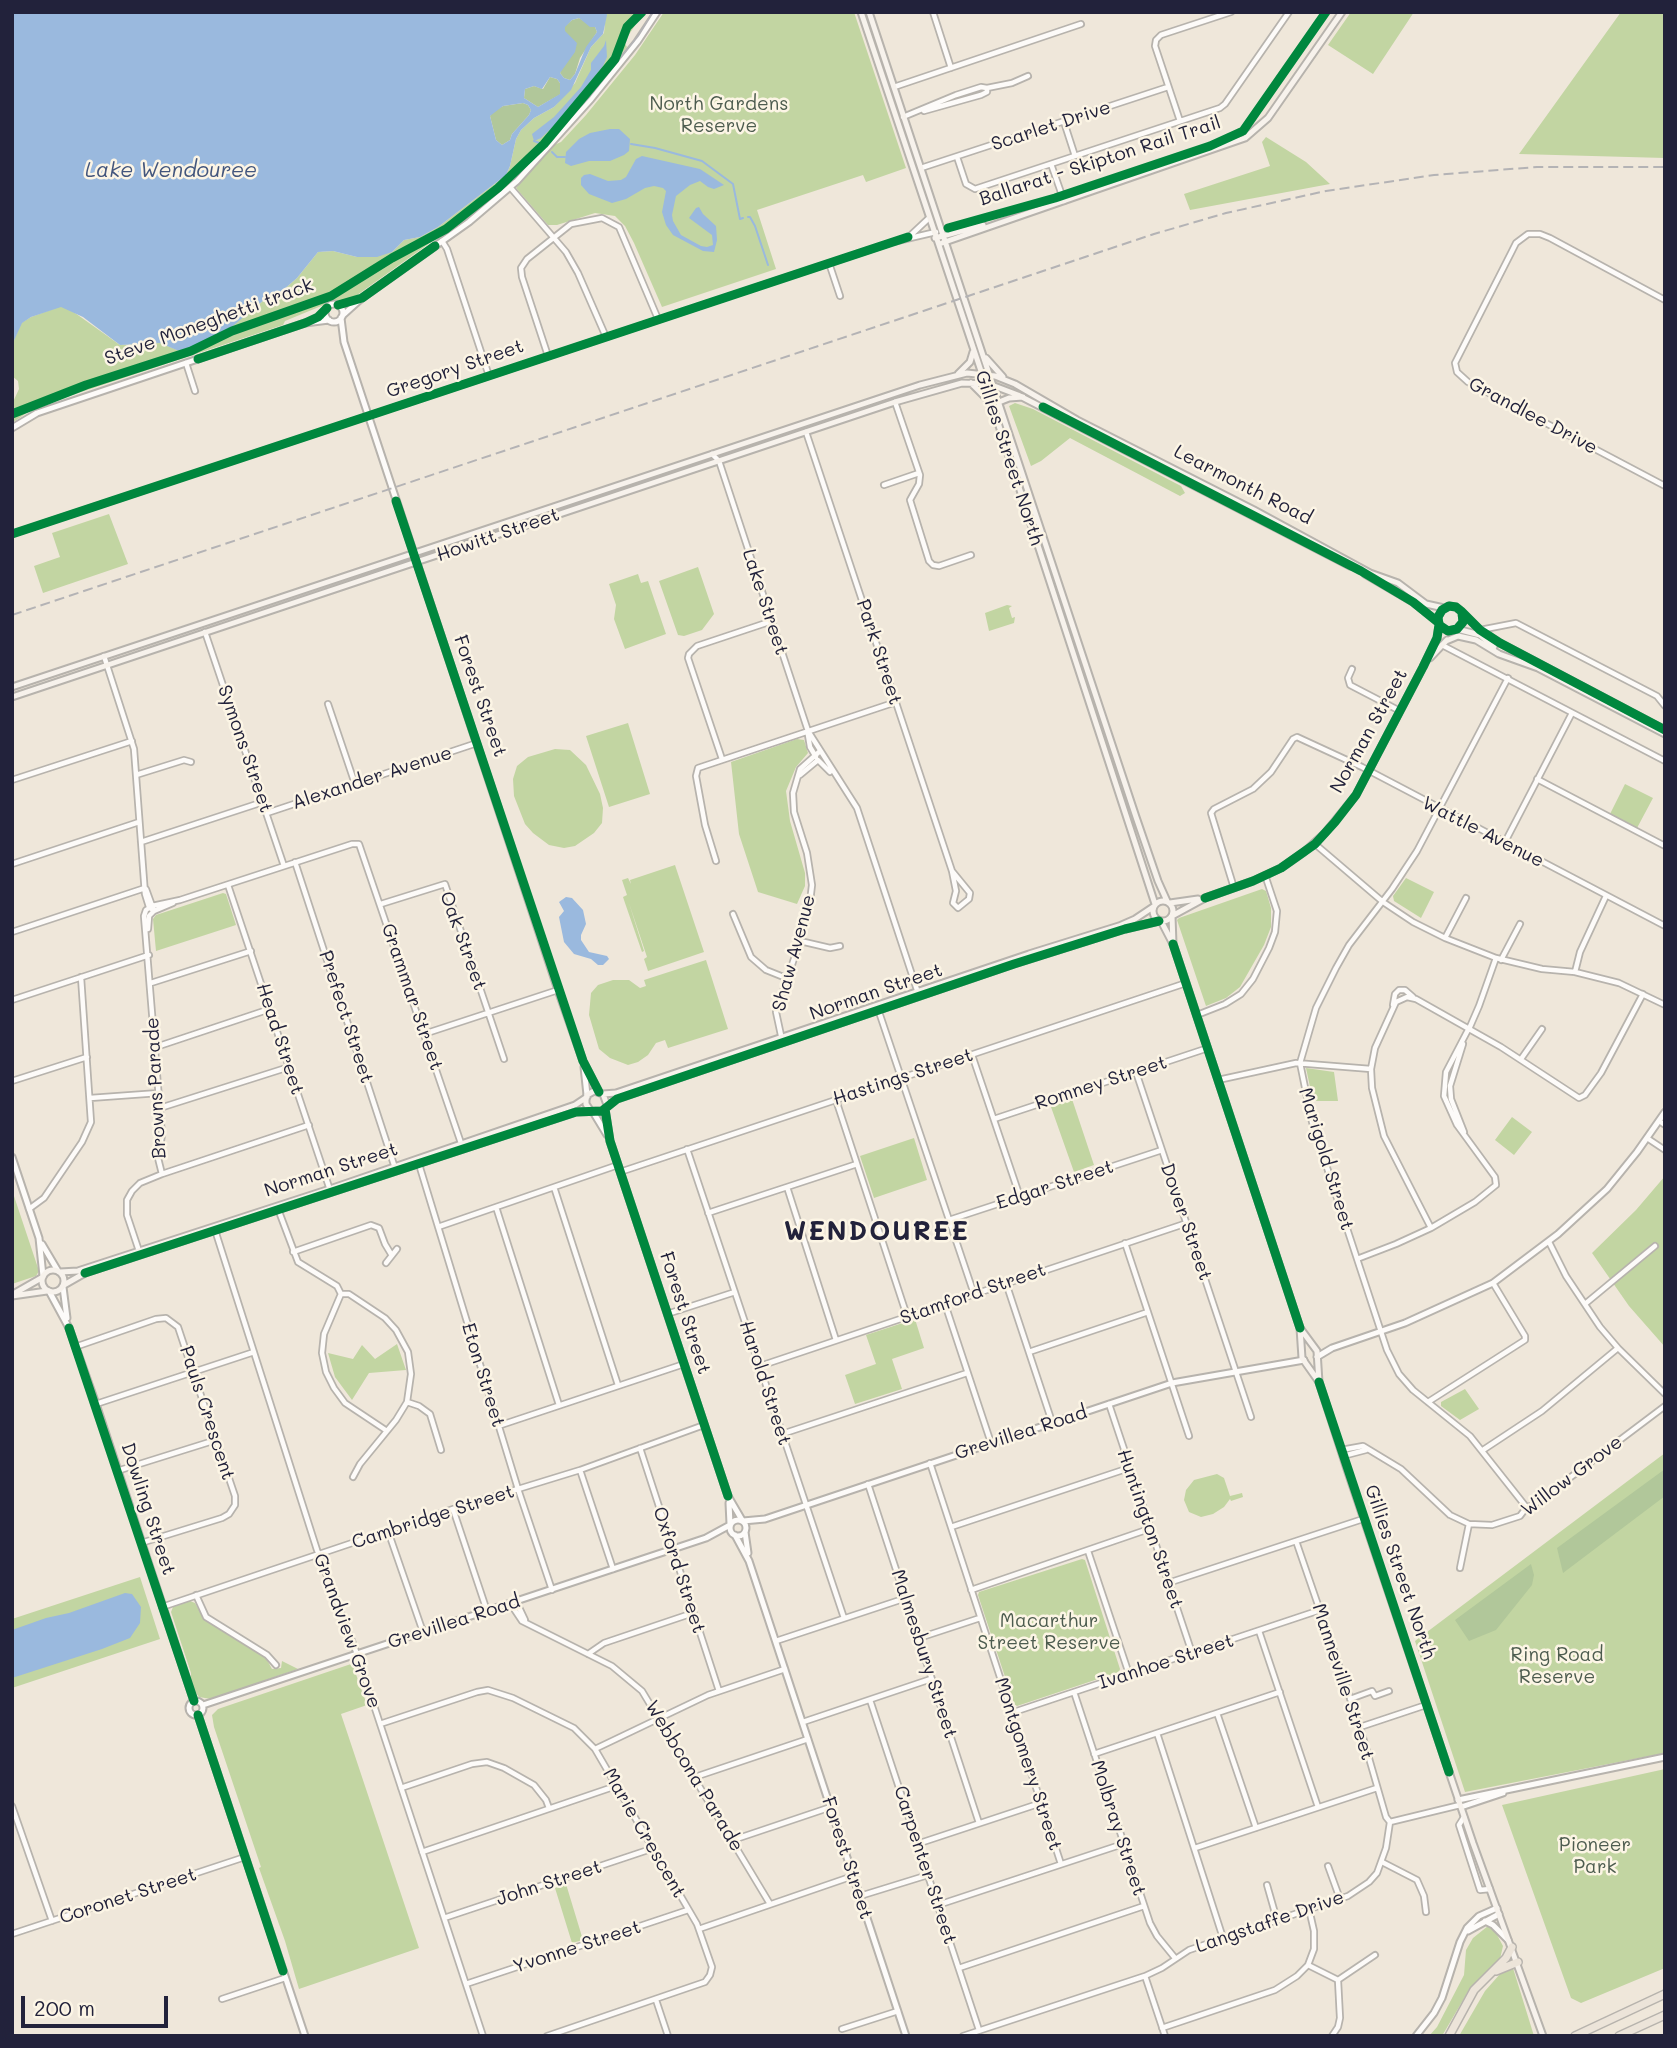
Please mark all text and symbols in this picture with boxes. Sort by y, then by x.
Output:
park label: North Gardens Reserve [649,93,789,137]
street label: Scarlet Drive [988,96,1114,156]
street label: Ballarat - Skipton Rail Trail [976,111,1224,211]
water label: Lake Wendouree [85,158,257,184]
street label: Steve Moneghetti track [101,274,317,370]
street label: Gregory Street [383,335,527,403]
street label: Gillies Street North [970,368,1048,548]
street label: Grandlee Drive [1465,372,1601,460]
street label: Learmonth Road [1170,440,1316,530]
street label: Howitt Street [433,503,563,567]
street label: Lake Street [737,546,793,658]
street label: Park Street [851,596,907,708]
street label: Forest Street [448,632,512,760]
street label: Norman Street [1325,665,1413,797]
street label: Symons Street [213,682,277,816]
street label: Alexander Avenue [289,741,455,815]
street label: Wattle Avenue [1418,792,1548,872]
street label: Oak Street [435,888,491,994]
street label: Shaw Avenue [767,892,821,1014]
street label: Grammar Street [376,921,448,1073]
street label: Prefect Street [314,948,378,1086]
street label: Norman Street [807,959,945,1025]
street label: Head Street [251,980,309,1098]
street label: Browns Parade [141,1017,171,1159]
street label: Hastings Street [830,1044,976,1110]
street label: Romney Street [1032,1051,1170,1115]
street label: Marigold Street [1293,1085,1359,1233]
street label: Norman Street [261,1138,401,1202]
street label: Edgar Street [994,1155,1116,1215]
street label: Dover Street [1155,1161,1217,1283]
district label: WENDOUREE [785,1216,969,1248]
street label: Forest Street [654,1249,716,1377]
street label: Stamford Street [897,1258,1049,1330]
street label: Harold Street [734,1318,796,1448]
street label: Eton Street [456,1320,510,1430]
street label: Pauls Crescent [175,1343,239,1483]
street label: Grevillea Road [952,1401,1090,1465]
street label: Willow Grove [1517,1431,1627,1521]
street label: Dowling Street [116,1440,180,1578]
street label: Huntington Street [1112,1446,1188,1612]
street label: Cambridge Street [349,1480,517,1554]
street label: Gillies Street North [1359,1482,1441,1662]
street label: Oxford Street [648,1504,710,1636]
street label: Grandview Grove [308,1550,386,1712]
street label: Malmesbury Street [886,1567,962,1741]
street label: Grevillea Road [385,1590,523,1654]
street label: Manneville Street [1307,1601,1379,1763]
park label: Macarthur Street Reserve [978,1610,1120,1654]
street label: Ivanhoe Street [1095,1629,1237,1695]
park label: Ring Road Reserve [1511,1644,1603,1688]
street label: Montgomery Street [989,1675,1067,1853]
street label: Webbcona Parade [640,1696,748,1856]
street label: Molbray Street [1085,1757,1151,1899]
street label: Marie Crescent [598,1764,690,1902]
street label: Carpenter Street [889,1783,961,1947]
street label: Forest Street [816,1794,878,1922]
park label: Pioneer Park [1559,1834,1631,1878]
street label: John Street [493,1855,605,1911]
street label: Coronet Street [57,1863,199,1929]
street label: Langstaffe Drive [1193,1886,1347,1958]
street label: Yvonne Street [510,1916,644,1978]
scale bar [24,1982,172,2026]
text: 200 m [34,1994,95,2021]

